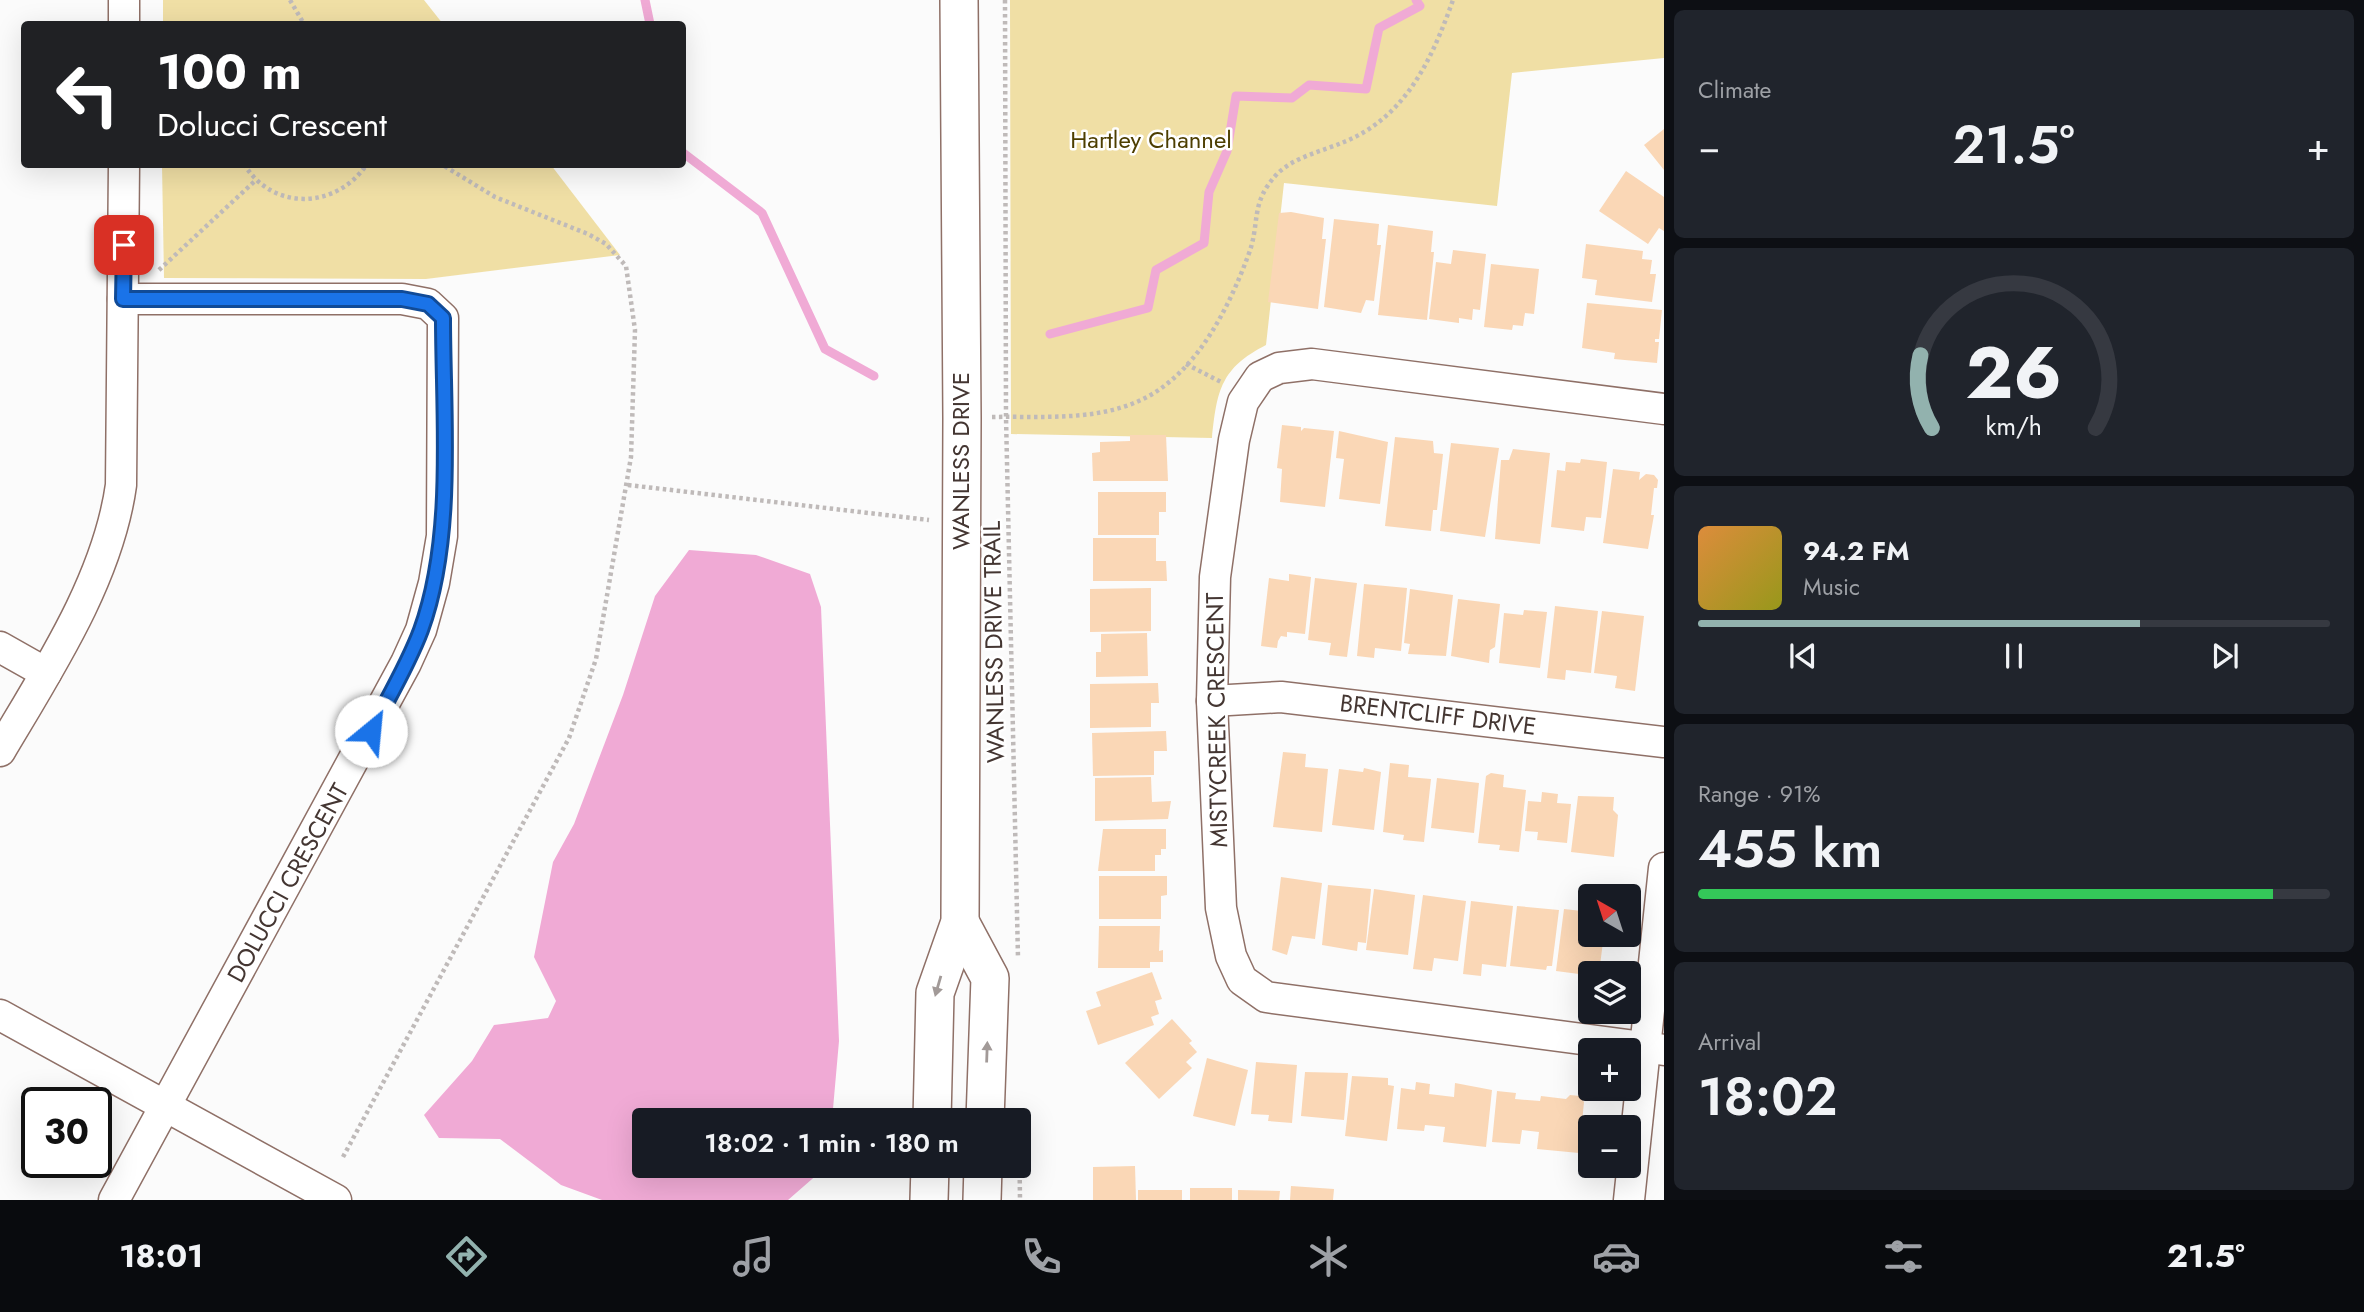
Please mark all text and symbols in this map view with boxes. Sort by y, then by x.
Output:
text: 100 m [157,37,302,107]
icon: left [42,49,133,140]
text: Climate [1698,73,1771,107]
text: Dolucci Crescent [157,102,387,148]
text: 21.5° [1953,107,2075,183]
text: − [1698,119,1720,174]
text: + [2307,119,2330,174]
park label: Hartley Channel [1070,122,1232,157]
pin [94,215,154,275]
icon: arrive [105,226,143,264]
text: 26 [1966,320,2062,425]
street label: WANLESS DRIVE [943,372,978,550]
text: km/h [1986,408,2042,444]
street label: WANLESS DRIVE TRAIL [974,520,1013,763]
text: 94.2 FM [1803,532,1909,570]
text: Music [1803,570,1860,604]
street label: MISTYCREEK CRESCENT [1197,592,1236,848]
icon: previous [1784,637,1822,675]
icon: pause [1995,637,2033,675]
icon: next [2206,637,2244,675]
street label: BRENTCLIFF DRIVE [1338,685,1538,744]
position arrow [334,694,408,768]
street label: DOLUCCI CRESCENT [218,777,357,989]
text: Range · 91% [1698,777,1821,811]
text: 455 km [1698,811,1882,887]
north arrow [1578,884,1642,947]
map controls [1578,884,1641,1178]
button: layers [1578,961,1641,1024]
one-way arrow [932,976,943,998]
text: Arrival [1698,1025,1761,1059]
button: + [1578,1038,1641,1101]
one-way arrow [982,1041,993,1063]
text: 18:02 [1698,1059,1837,1135]
speed limit sign: 30 [21,1087,112,1178]
button: − [1578,1115,1641,1178]
text: 18:02 · 1 min · 180 m [704,1124,959,1162]
icon: directions [442,1232,491,1281]
icon: music [729,1232,778,1281]
icon: phone [1017,1232,1066,1281]
icon: climate [1304,1232,1353,1281]
icon: car [1592,1232,1641,1281]
icon: filters [1879,1232,1928,1281]
text: 18:01 [119,1233,203,1279]
text: 21.5° [2167,1233,2245,1279]

